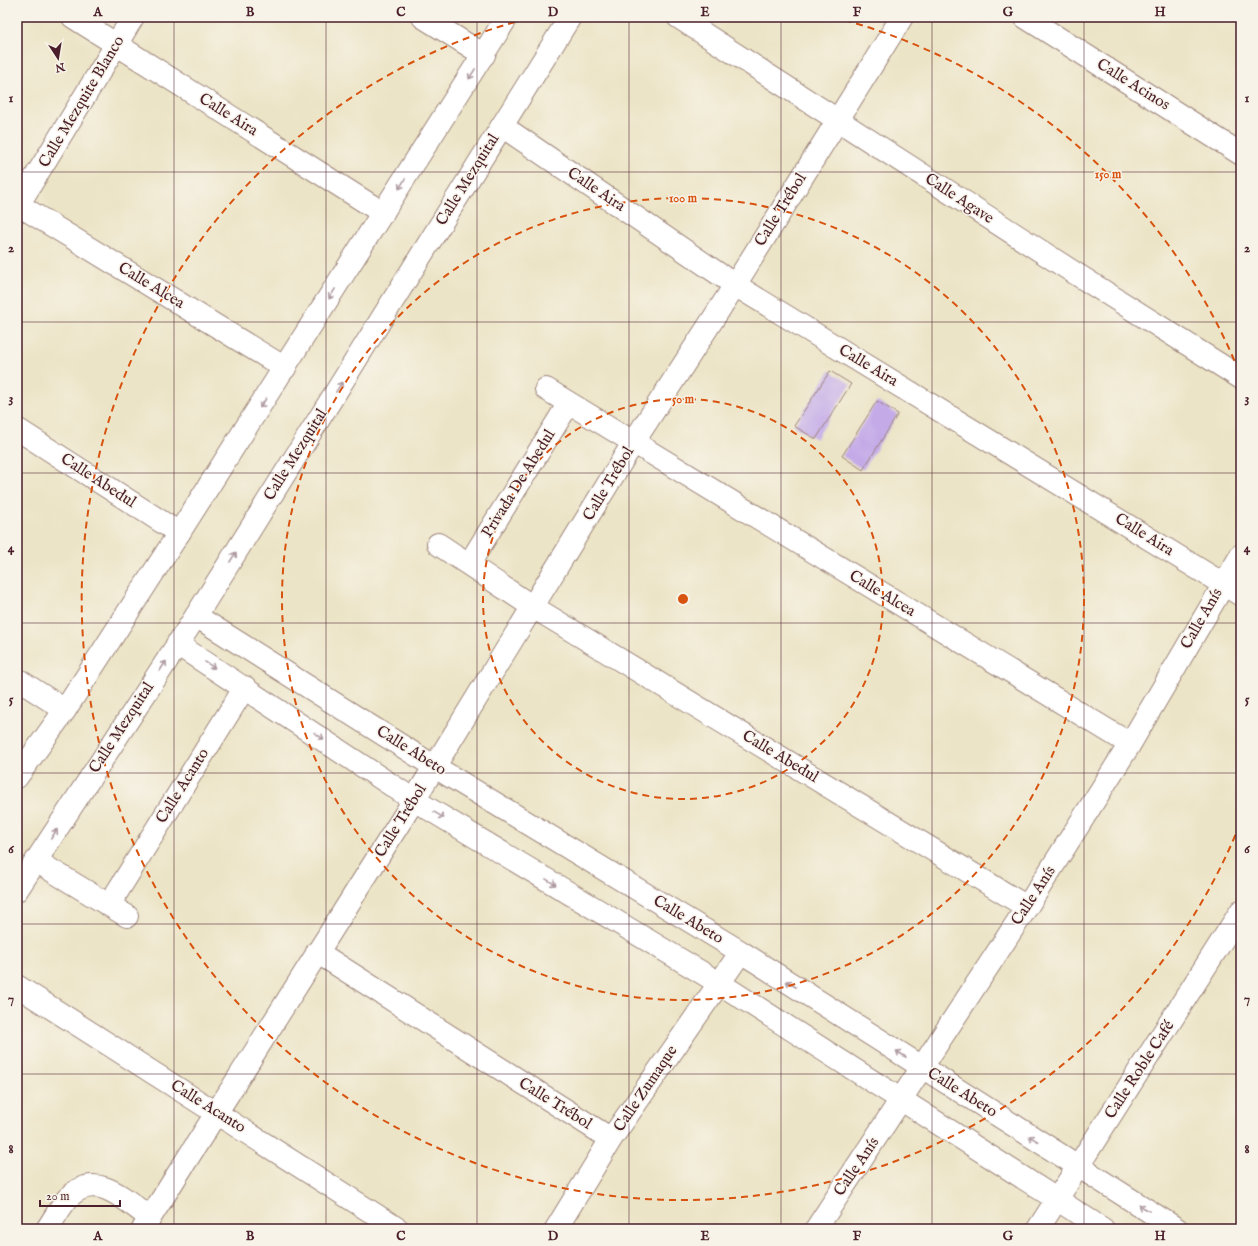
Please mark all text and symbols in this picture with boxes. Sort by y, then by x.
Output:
text: A [93,4,104,21]
text: B [246,4,255,21]
text: C [396,4,406,21]
text: D [548,4,559,21]
text: E [700,4,710,21]
text: F [853,4,862,21]
text: G [1003,4,1014,21]
text: H [1154,4,1166,21]
street label: Calle Mezquite Blanco [35,32,129,172]
north arrow [38,38,78,78]
street label: Calle Acinos [1093,55,1174,116]
text: N [53,59,67,75]
one-way arrow [467,68,475,80]
street label: Calle Aira [195,89,261,141]
text: 1 [9,90,14,107]
text: 1 [1245,90,1250,107]
street label: Calle Mezquital [432,130,505,230]
street label: Calle Aira [563,163,629,217]
text: 150 m [1095,167,1122,182]
street label: Calle Trébol [751,169,812,251]
street label: Calle Agave [921,169,997,229]
one-way arrow [397,178,405,190]
text: 100 m [669,191,698,206]
text: 2 [8,240,14,257]
text: 2 [1244,240,1250,257]
street label: Calle Alcea [114,258,188,314]
one-way arrow [328,288,337,299]
street label: Calle Aira [835,340,901,392]
one-way arrow [335,381,343,393]
text: 3 [9,390,14,407]
text: 3 [1245,390,1250,407]
text: 50 m [672,392,695,407]
one-way arrow [258,397,266,409]
street label: Calle Mezquital [260,405,333,505]
street label: Privada De Abedul [478,426,561,542]
street label: Calle Trébol [579,443,639,525]
street label: Calle Abedul [57,449,140,513]
street label: Calle Aira [1111,509,1177,561]
text: 4 [8,540,15,557]
text: 4 [1244,540,1251,557]
one-way arrow [229,552,237,563]
street label: Calle Alcea [845,566,919,622]
street label: Calle Anís [1177,585,1228,653]
centre of rings [676,592,690,606]
one-way arrow [159,660,167,672]
one-way arrow [204,661,215,669]
street label: Calle Mezquital [85,678,159,777]
text: 5 [9,691,14,708]
text: 5 [1245,691,1250,708]
street label: Calle Abeto [372,722,450,781]
street label: Calle Abedul [738,726,822,788]
one-way arrow [313,732,324,740]
street label: Calle Acanto [152,744,214,827]
street label: Calle Trébol [371,780,432,862]
one-way arrow [433,811,445,819]
one-way arrow [50,828,58,840]
text: 6 [8,841,14,858]
text: 6 [1244,841,1250,858]
street label: Calle Anís [1007,862,1061,930]
one-way arrow [545,878,557,886]
street label: Calle Abeto [649,891,727,949]
one-way arrow [786,980,797,988]
text: 7 [8,991,14,1008]
text: 7 [1244,991,1250,1008]
street label: Calle Roble Café [1101,1017,1179,1123]
street label: Calle Zumaque [610,1042,682,1136]
one-way arrow [896,1050,907,1058]
street label: Calle Abeto [923,1064,1001,1123]
street label: Calle Trébol [514,1074,596,1135]
street label: Calle Acanto [167,1076,250,1138]
street label: Calle Anís [830,1133,884,1200]
one-way arrow [1029,1135,1040,1143]
text: 8 [8,1141,14,1158]
text: 8 [1244,1141,1250,1158]
scale bar [40,1182,120,1208]
text: 20 m [46,1189,69,1204]
one-way arrow [1138,1204,1150,1212]
text: A [93,1228,104,1245]
text: B [246,1228,255,1245]
text: C [396,1228,406,1245]
text: D [548,1228,559,1245]
text: E [700,1228,710,1245]
text: F [853,1228,862,1245]
text: G [1003,1228,1014,1245]
text: H [1154,1228,1166,1245]

